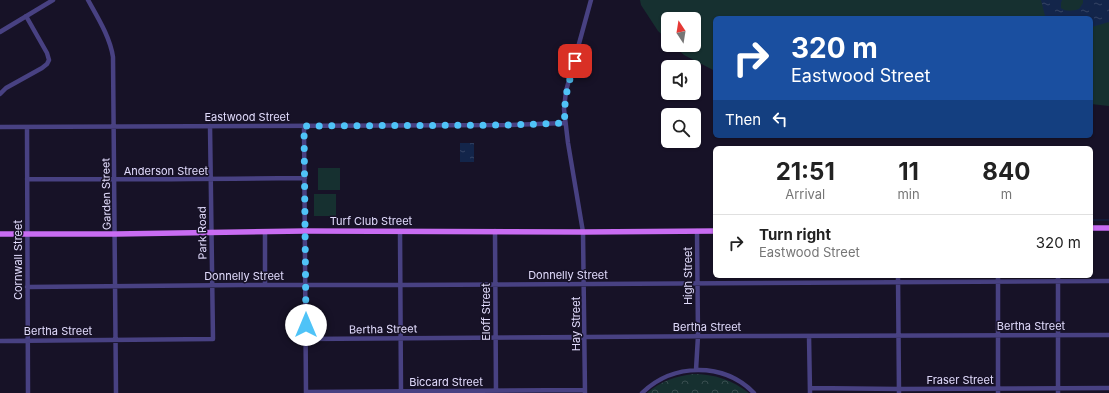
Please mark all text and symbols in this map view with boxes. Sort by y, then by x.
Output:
north arrow [661,12,701,52]
map controls [661,12,701,148]
text: 320 m [791,31,878,65]
icon: right [725,32,777,84]
pin [558,44,592,78]
icon: arrive [564,50,586,72]
button: sound [661,60,701,100]
text: Eastwood Street [791,65,930,86]
button: search [661,108,701,148]
icon: left [769,108,791,130]
street label: Eastwood Street [204,110,290,124]
text: Then [725,110,761,129]
street label: Garden Street [98,157,114,230]
text: 21:51 [776,157,835,186]
text: 11 [898,157,919,186]
text: 840 [982,157,1030,186]
street label: Anderson Street [124,164,209,178]
text: Arrival [785,186,825,202]
text: min [897,186,920,202]
text: m [1001,186,1012,202]
street label: Park Road [195,206,209,260]
street label: Turf Club Street [330,214,413,228]
street label: Cornwall Street [11,220,25,300]
text: Turn right [759,225,831,244]
icon: right [725,232,747,254]
text: 320 m [1036,233,1081,252]
text: Eastwood Street [759,244,860,260]
street label: High Street [681,246,695,305]
street label: Donnelly Street [528,268,608,282]
street label: Donnelly Street [204,269,284,283]
street label: Eloff Street [479,283,493,341]
street label: Hay Street [569,296,583,351]
position arrow [285,304,327,346]
street label: Bertha Street [997,319,1066,333]
street label: Bertha Street [673,320,742,334]
street label: Bertha Street [349,321,418,337]
street label: Bertha Street [24,324,93,338]
street label: Fraser Street [927,373,994,387]
street label: Biccard Street [409,375,483,389]

